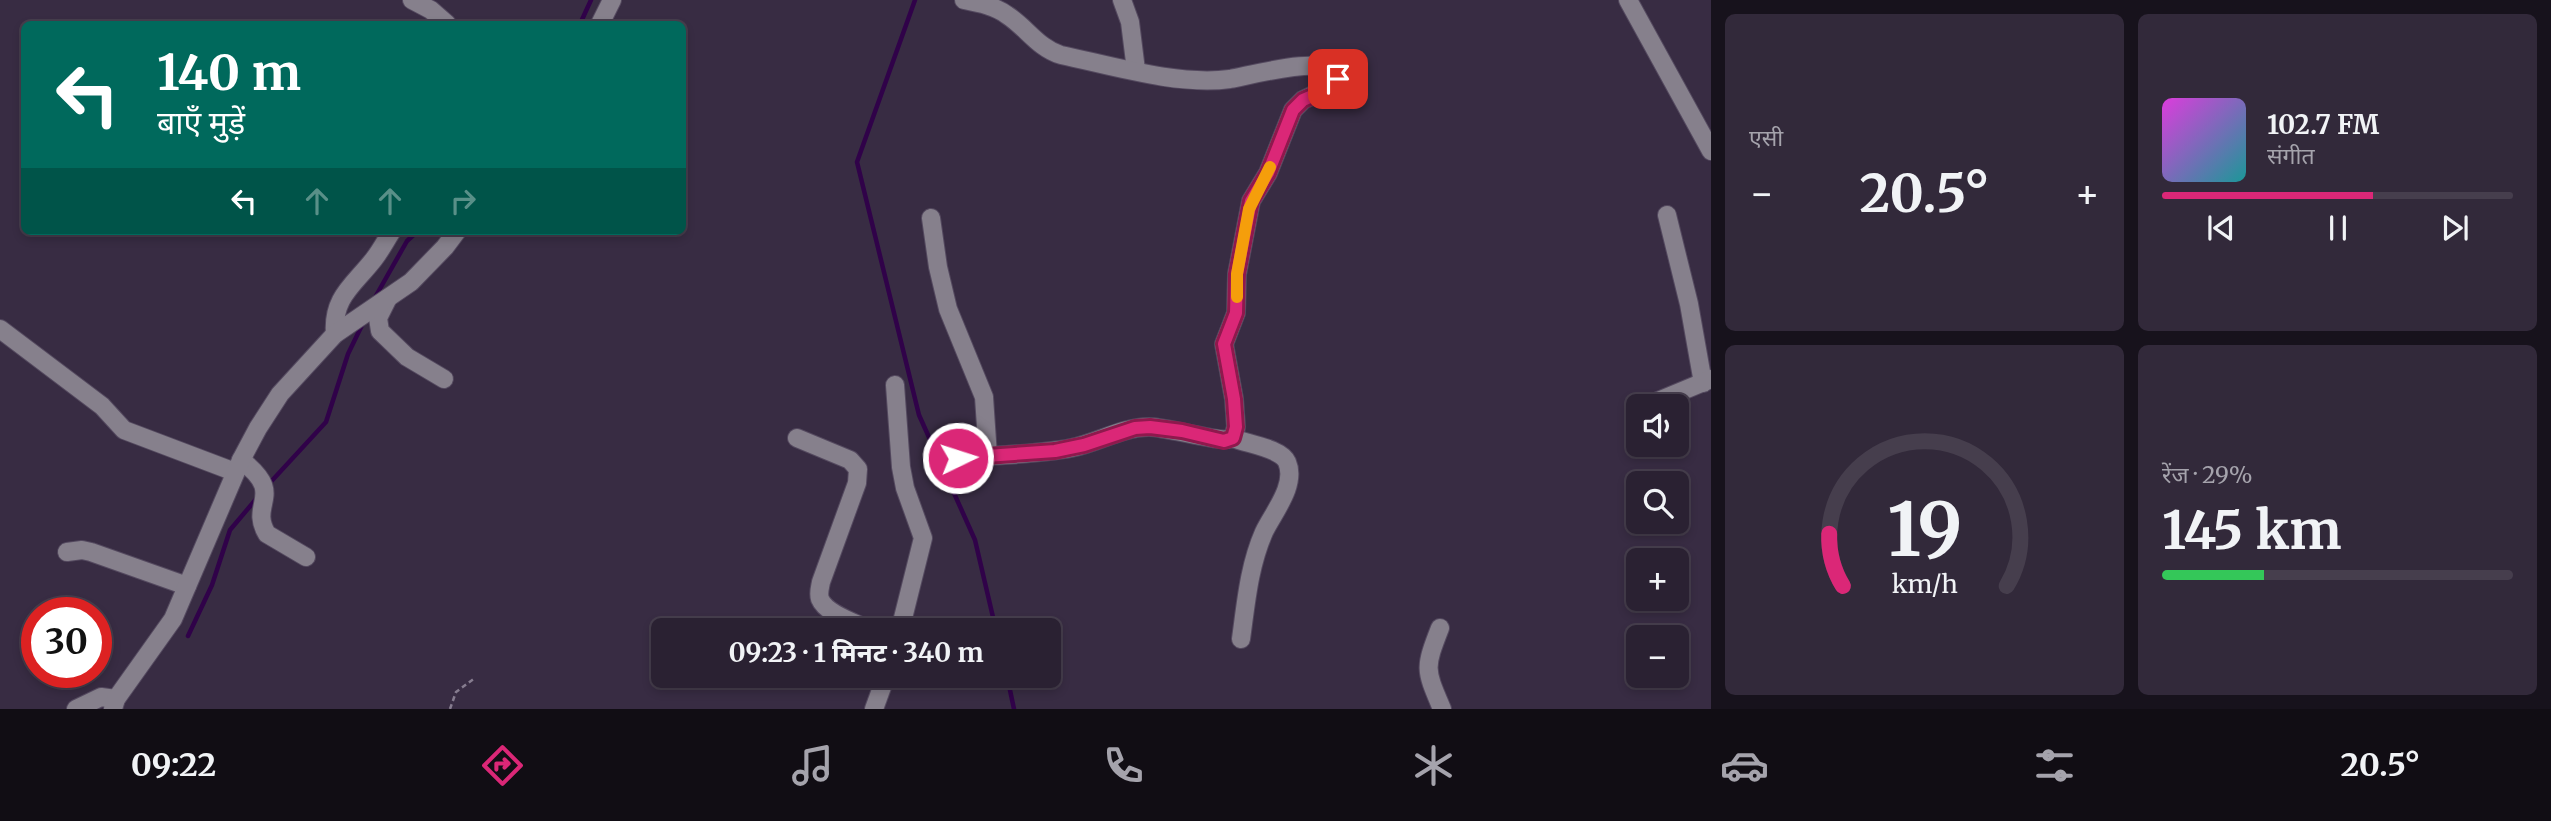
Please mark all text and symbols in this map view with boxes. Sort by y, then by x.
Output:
text: 140 m [157,42,301,103]
icon: left [42,49,133,140]
pin [1308,49,1368,109]
icon: arrive [1319,60,1357,98]
text: बाएँ मुड़ें [157,103,245,143]
text: 102.7 FM [2267,108,2379,141]
text: एसी [1749,123,1783,152]
text: संगीत [2267,141,2315,170]
text: 20.5° [1860,161,1989,226]
text: − [1749,170,1774,217]
text: + [2075,170,2100,217]
icon: left [225,182,263,220]
icon: ahead [298,182,336,220]
icon: ahead [371,182,409,220]
icon: right [444,182,482,220]
icon: previous [2202,209,2240,247]
icon: pause [2319,209,2357,247]
icon: next [2436,209,2474,247]
map controls [1626,394,1689,688]
button: sound [1626,394,1689,457]
position arrow [921,421,995,495]
text: रेंज · 29% [2162,460,2253,489]
button: search [1626,471,1689,534]
text: 19 [1887,484,1962,576]
text: 145 km [2162,498,2341,563]
button: + [1626,548,1689,611]
text: km/h [1891,568,1958,600]
speed limit sign: 30 [21,597,112,688]
button: − [1626,625,1689,688]
text: 09:23 · 1 मिनट · 340 m [728,636,984,669]
icon: directions [478,741,527,790]
icon: music [788,741,837,790]
icon: phone [1099,741,1148,790]
icon: climate [1409,741,1458,790]
icon: car [1720,741,1769,790]
icon: filters [2030,741,2079,790]
text: 09:22 [131,745,216,785]
text: 20.5° [2340,745,2420,785]

